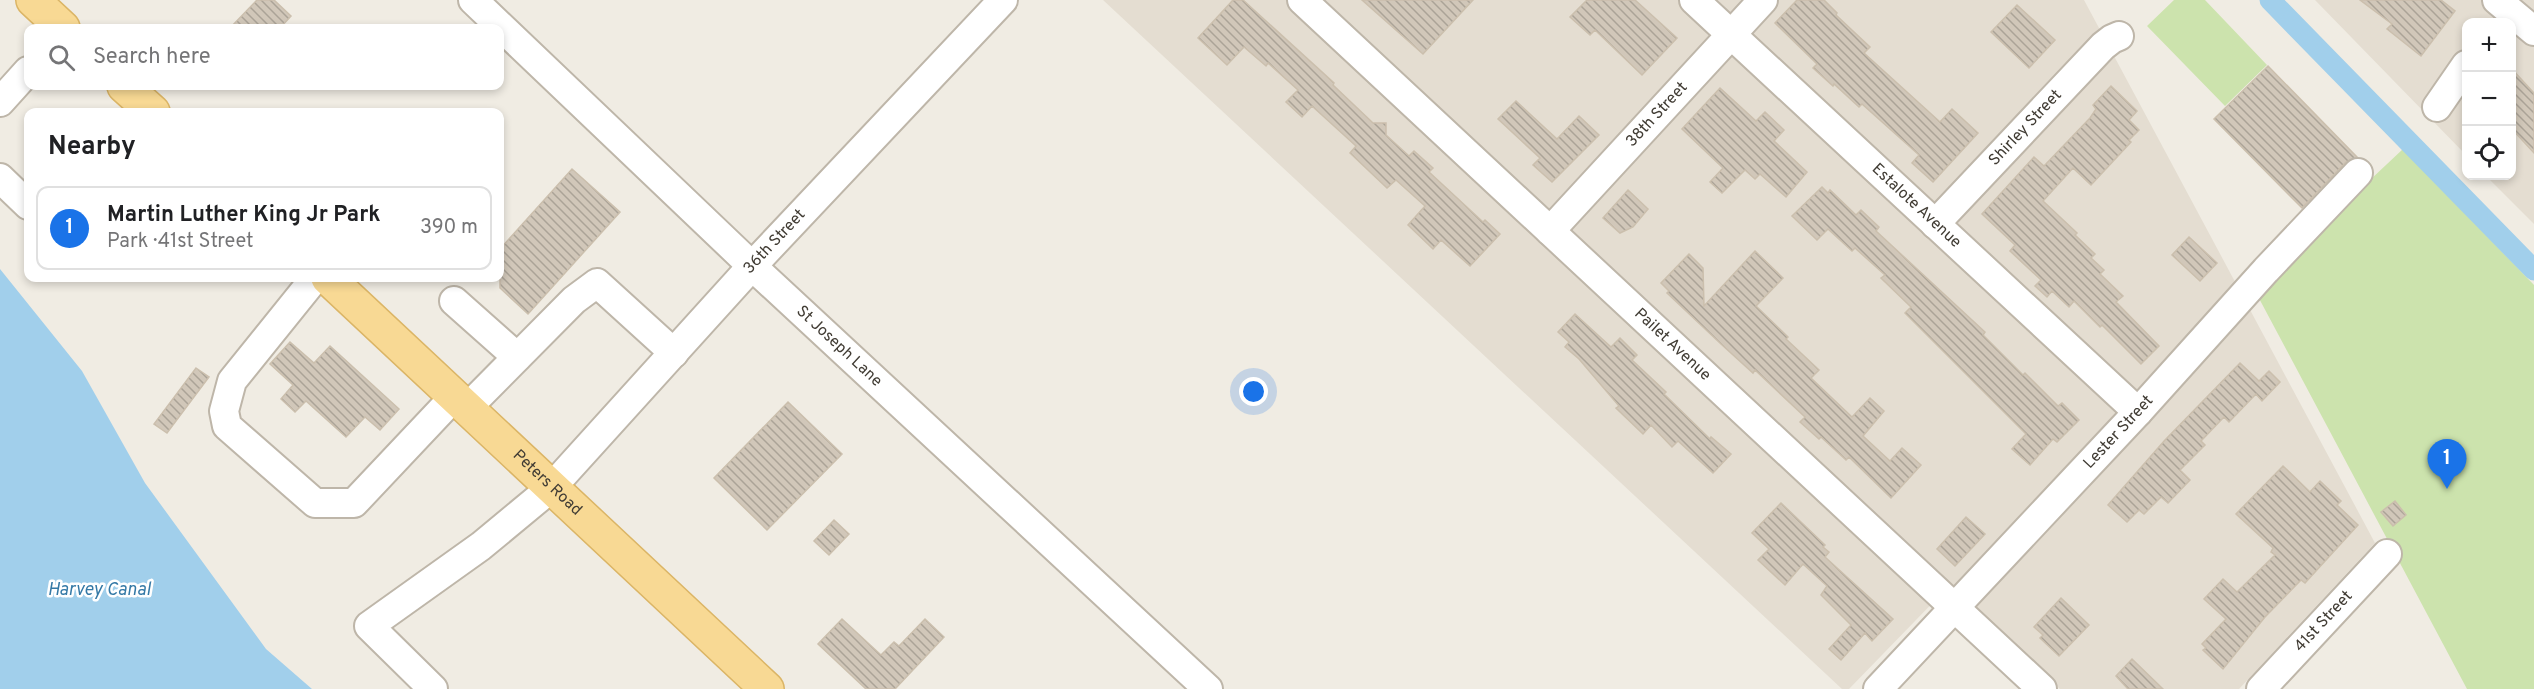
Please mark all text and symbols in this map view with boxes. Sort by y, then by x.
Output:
map controls [2462,18,2516,180]
button: + [2462,18,2516,72]
search box [24,24,504,90]
icon: search [45,41,78,74]
text: Search here [93,44,211,71]
button: − [2462,72,2516,126]
street label: 38th Street [1622,78,1692,152]
street label: Shirley Street [1985,86,2066,170]
button: locate [2462,126,2516,180]
text: Nearby [48,131,136,164]
street label: Estalote Avenue [1867,160,1965,253]
text: Martin Luther King Jr Park [107,202,381,229]
street label: 36th Street [739,205,810,278]
text: 1 [66,215,74,241]
text: 390 m [420,215,478,241]
text: Park · 41st Street [107,229,254,255]
street label: St Joseph Lane [792,302,886,391]
street label: Pailet Avenue [1630,304,1715,385]
your location [1239,377,1268,406]
street label: Lester Street [2080,391,2158,473]
pin: 1 [2428,440,2466,489]
street label: Peters Road [508,446,586,520]
water label: Harvey Canal [47,579,152,602]
street label: 41st Street [2290,587,2357,657]

